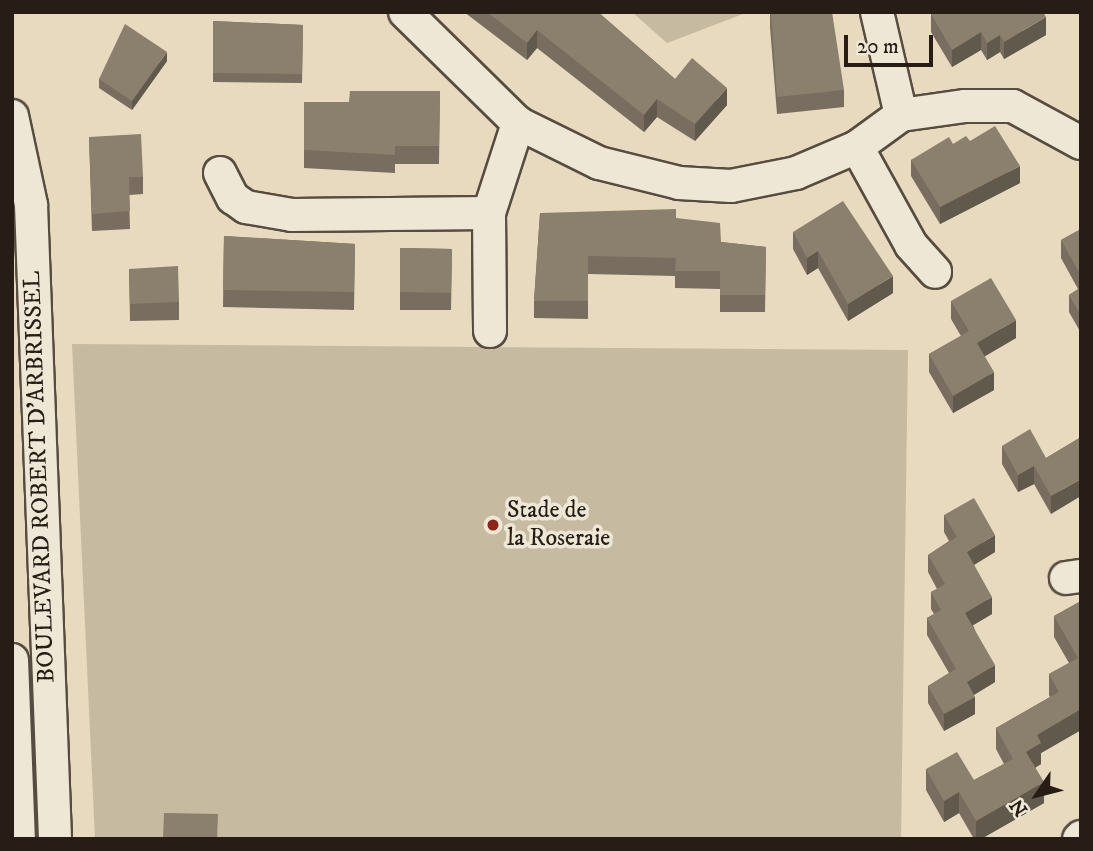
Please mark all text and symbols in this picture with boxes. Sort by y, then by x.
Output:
scale bar [848,21,937,65]
text: 20 m [857,34,899,60]
street label: BOULEVARD ROBERT D'ARBRISSEL [18,270,62,684]
place label: Stade de la Roseraie [507,497,610,553]
marker: Stade de la Roseraie [485,517,501,533]
north arrow [1002,760,1072,830]
text: N [1005,794,1033,820]

